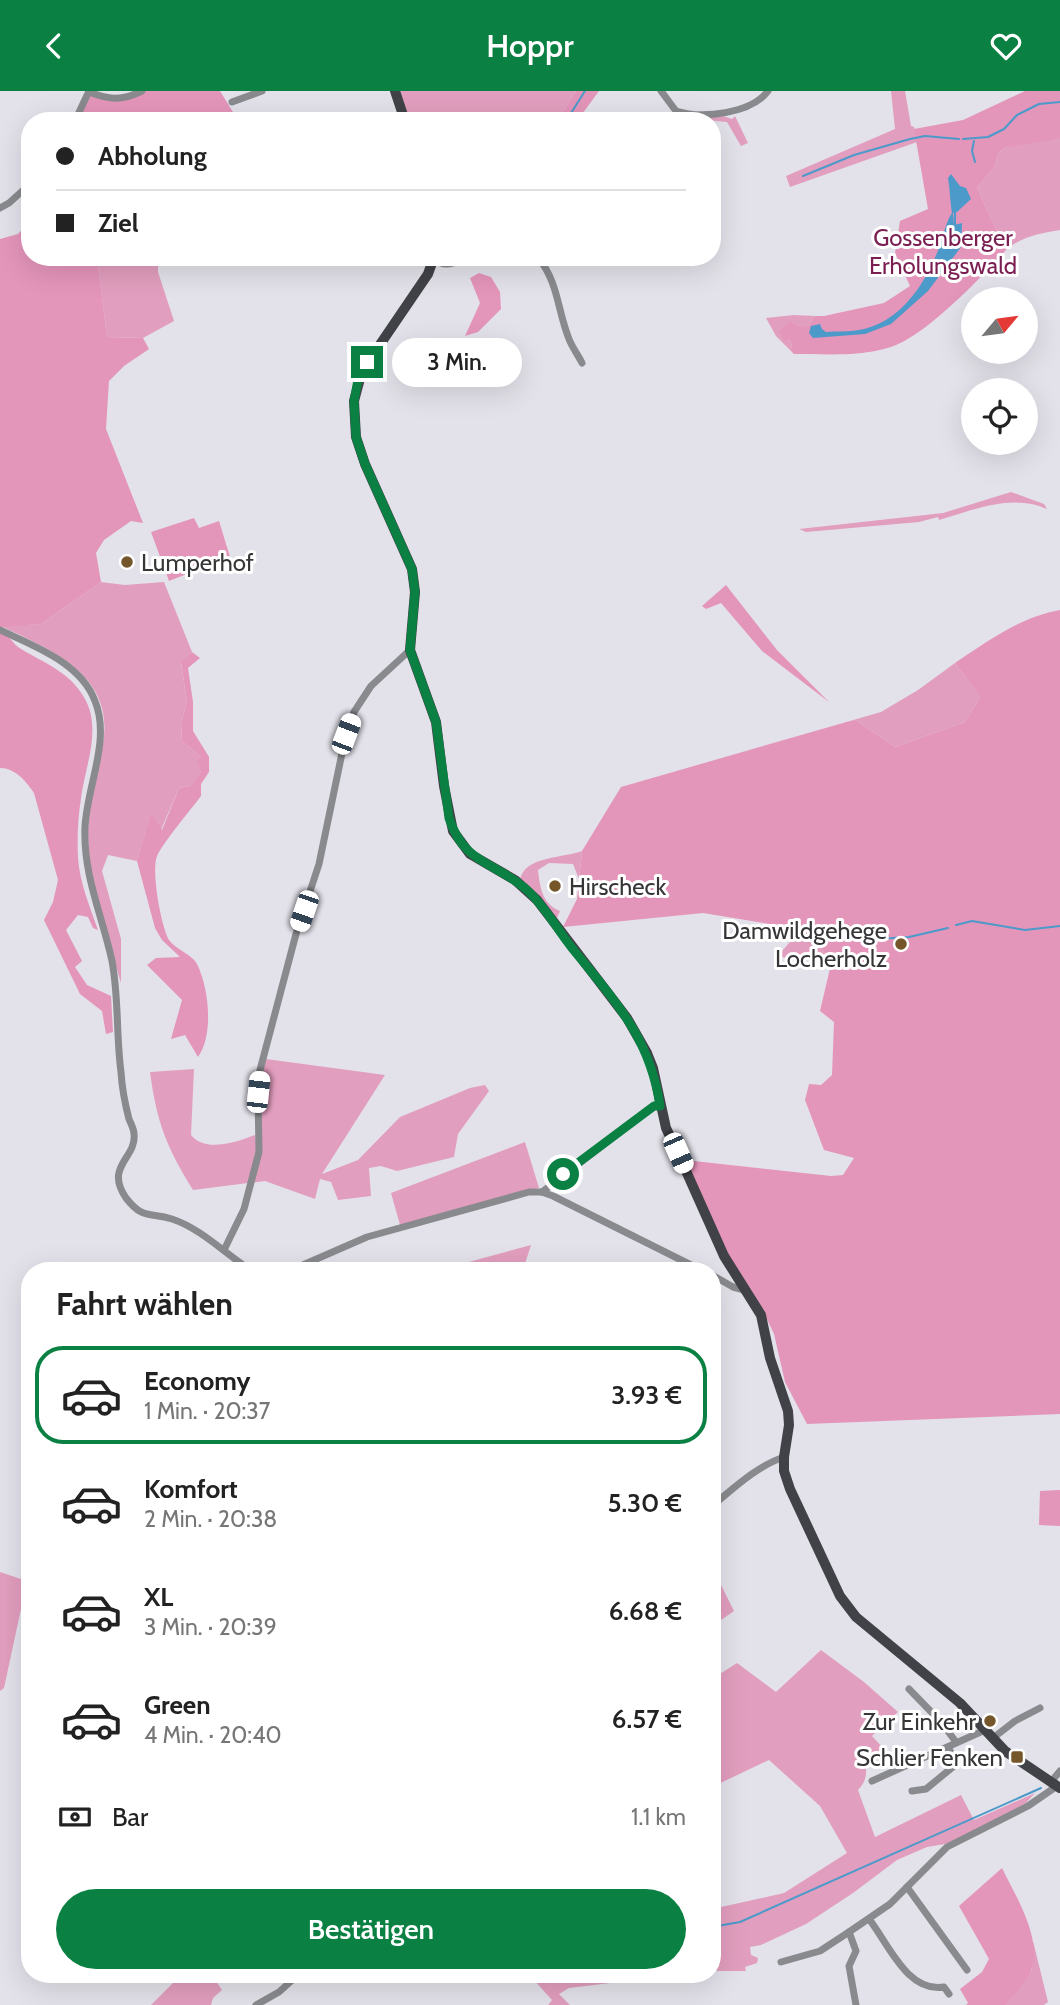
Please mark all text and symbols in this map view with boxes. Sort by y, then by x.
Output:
text: Hoppr [486,26,574,65]
icon: back [35,27,73,65]
icon: heart [987,27,1025,65]
text: Abholung [98,140,207,172]
text: Ziel [98,207,139,239]
park label: Gossenberger Erholungswald [869,223,1017,280]
north arrow [961,287,1038,364]
map controls [961,287,1038,455]
callout: 3 Min. [392,337,521,387]
route end [351,346,383,378]
text: 3 Min. [427,348,487,376]
button: locate [961,378,1038,455]
place label: Lumperhof [141,548,254,577]
marker: Lumperhof [119,554,135,570]
car [329,711,364,757]
place label: Hirscheck [569,872,666,901]
marker: Hirscheck [547,878,563,894]
car [288,888,321,934]
place label: Damwildgehege Locherholz [722,916,887,973]
marker: Damwildgehege Locherholz [893,936,909,952]
car [246,1070,271,1114]
car [660,1130,697,1176]
route start [547,1158,579,1190]
text: Fahrt wählen [56,1284,233,1323]
icon: car [60,1364,123,1427]
text: Economy [144,1365,250,1397]
text: 3.93 € [611,1379,682,1411]
text: 1 Min. · 20:37 [144,1397,270,1425]
icon: car [60,1472,123,1535]
text: Komfort [144,1473,238,1505]
text: 5.30 € [607,1487,682,1519]
text: 2 Min. · 20:38 [144,1505,277,1533]
icon: car [60,1580,123,1643]
text: XL [144,1581,173,1613]
text: 6.68 € [609,1595,682,1627]
text: 3 Min. · 20:39 [144,1613,277,1641]
icon: car [60,1688,123,1751]
text: Green [144,1689,211,1721]
text: 6.57 € [612,1703,682,1735]
place label: Zur Einkehr [863,1707,976,1736]
marker: Zur Einkehr [982,1713,998,1729]
text: 4 Min. · 20:40 [144,1721,282,1749]
place label: Schlier Fenken [856,1743,1003,1772]
marker: Schlier Fenken [1009,1749,1025,1765]
icon: cash [56,1798,94,1836]
text: Bar [112,1801,148,1833]
text: 1.1 km [631,1803,686,1831]
button: Bestätigen [56,1889,686,1969]

